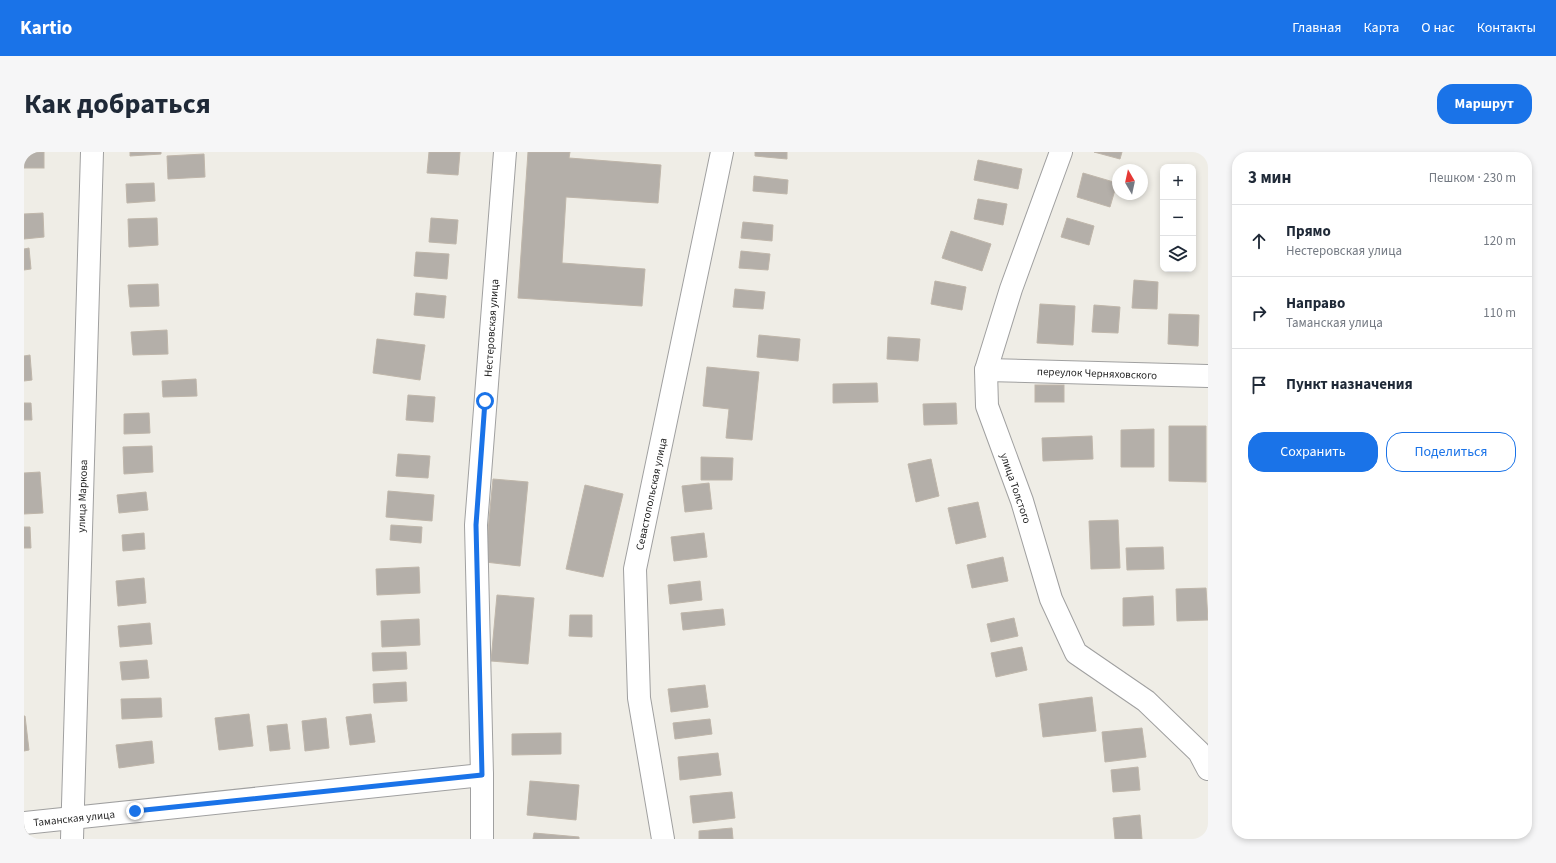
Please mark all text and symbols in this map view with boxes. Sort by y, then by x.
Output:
text: Kartio [20,15,72,42]
text: Главная [1292,18,1341,38]
text: Карта [1363,18,1399,38]
text: О нас [1421,18,1455,38]
text: Контакты [1477,18,1536,38]
text: Как добраться [24,84,211,124]
button: Маршрут [1437,84,1532,124]
north arrow [1112,164,1148,200]
map controls [1160,164,1196,272]
button: + [1160,164,1196,200]
text: 3 мин [1248,166,1291,190]
text: Пешком · 230 m [1429,169,1516,187]
button: − [1160,200,1196,236]
text: Прямо [1286,221,1331,242]
icon: ahead [1248,230,1270,252]
text: 120 m [1483,232,1516,250]
button: layers [1160,236,1196,272]
text: Нестеровская улица [1286,242,1402,260]
street label: Нестеровская улица [481,279,502,378]
text: Направо [1286,293,1345,314]
icon: right [1248,302,1270,324]
text: 110 m [1483,304,1516,322]
text: Таманская улица [1286,314,1383,332]
street label: переулок Черняховского [1037,364,1157,383]
icon: arrive [1248,374,1270,396]
text: Пункт назначения [1286,374,1413,395]
route start [476,392,494,410]
button: Сохранить [1248,432,1378,472]
button: Поделиться [1386,432,1516,472]
street label: Севастопольская улица [632,437,671,552]
street label: улица Толстого [996,451,1035,526]
street label: улица Маркова [74,459,91,533]
route end [126,802,144,820]
street label: Таманская улица [33,807,116,830]

